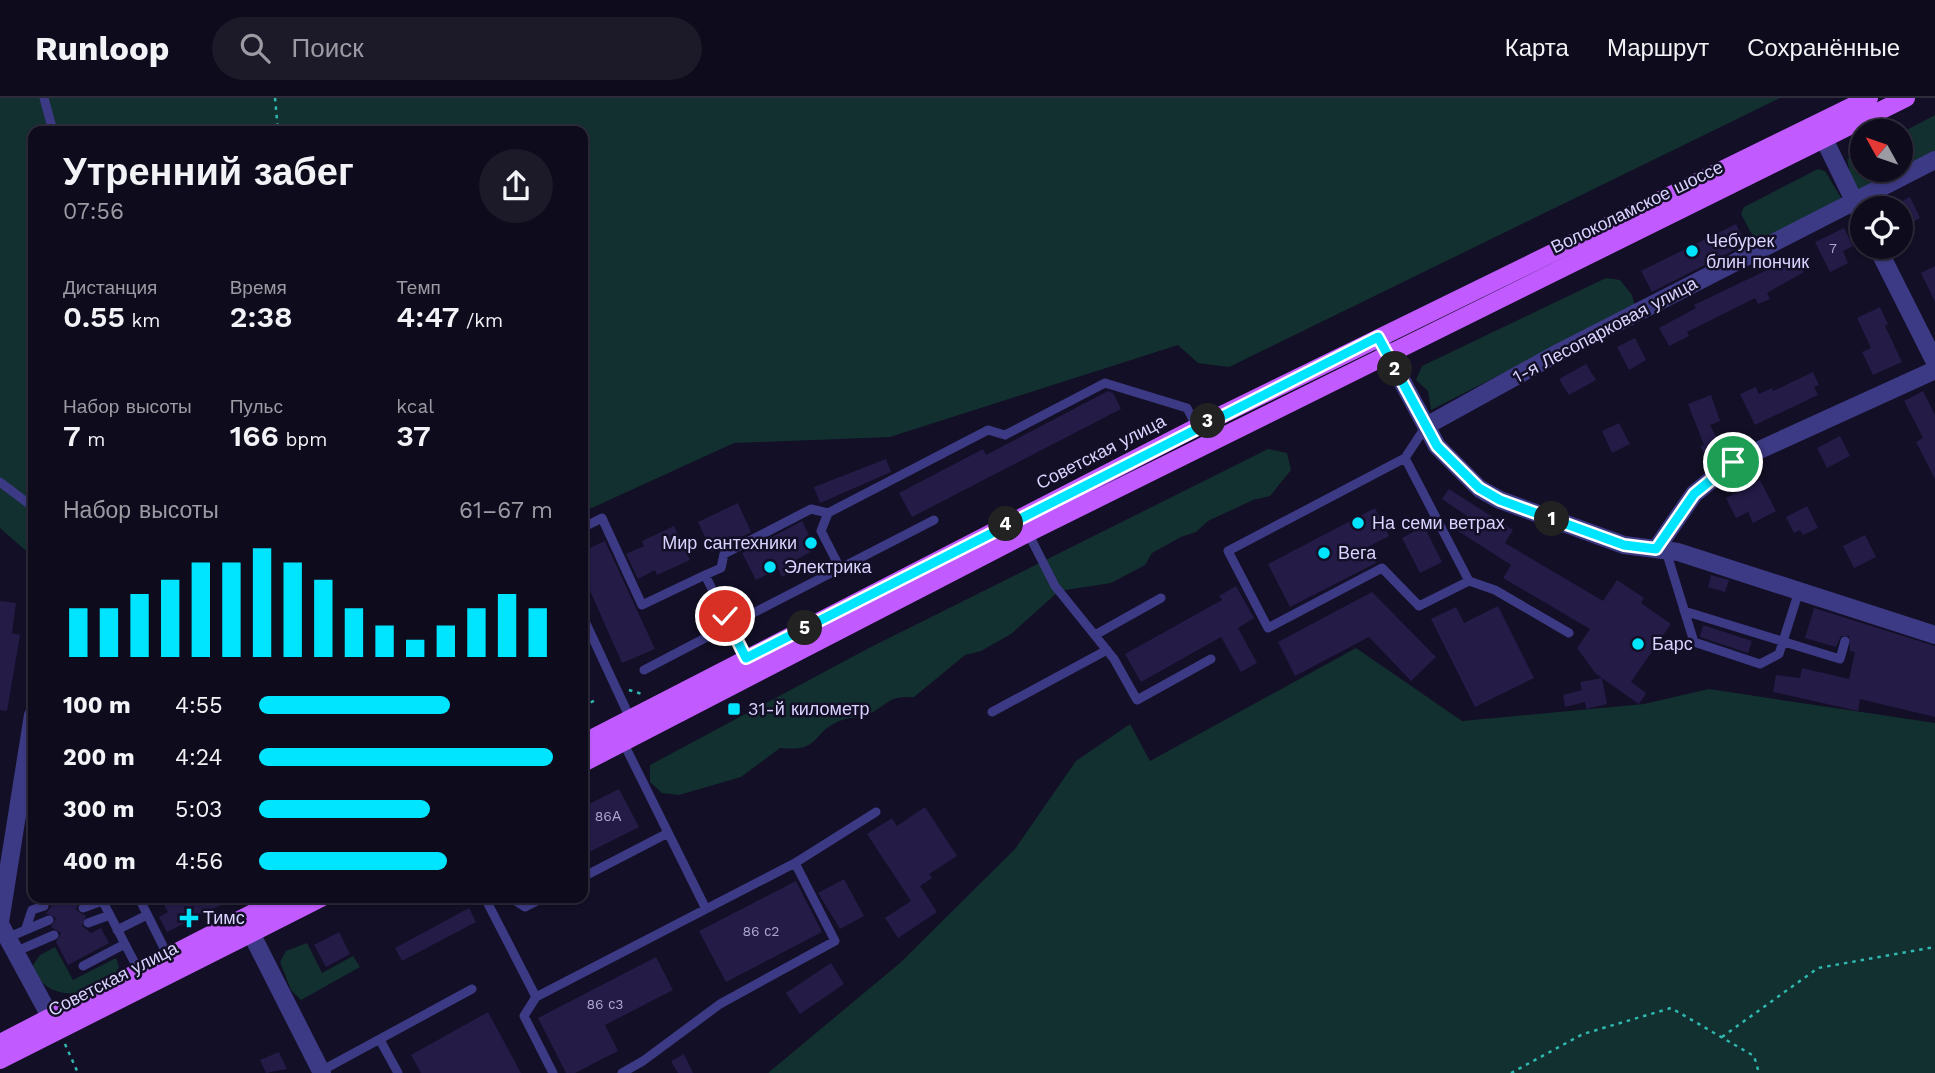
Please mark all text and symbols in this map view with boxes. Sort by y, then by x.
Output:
search box [212,17,702,80]
text: Runloop [35,29,170,68]
icon: search [236,29,274,67]
text: Поиск [292,33,364,63]
text: Карта [1505,34,1569,62]
text: Маршрут [1607,34,1709,62]
text: Сохранённые [1747,34,1900,62]
north arrow [1850,119,1913,182]
map controls [1850,119,1913,259]
button: share [479,149,553,223]
text: Утренний забег [63,150,354,194]
street label: Волоколамское шоссе [1547,156,1726,257]
button: locate [1850,196,1913,259]
text: 07:56 [63,198,124,225]
place label: Чебурек блин пончик [1706,230,1809,272]
house number: 7 [1829,240,1837,256]
marker: Чебурек блин пончик [1684,243,1700,259]
street label: 1-я Лесопарковая улица [1509,272,1701,387]
text: Дистанция [63,276,157,299]
text: Время [230,276,287,299]
text: Темп [396,276,441,299]
text: 0.55 [63,299,125,334]
text: 2:38 [230,299,293,334]
text: 4:47 [396,299,460,334]
text: km [125,309,160,332]
text: /km [460,309,503,332]
pin: 2 [1378,352,1412,386]
text: 2 [1389,357,1400,380]
text: Набор высоты [63,395,192,418]
text: Пульс [230,395,283,418]
text: kcal [396,395,434,418]
pin: 3 [1190,404,1226,438]
street label: Советская улица [1033,409,1170,493]
text: 3 [1202,409,1213,432]
text: 7 [63,418,81,453]
text: 166 [230,418,279,453]
text: 37 [396,418,431,453]
text: m [81,428,105,451]
text: bpm [279,428,327,451]
pin [1703,432,1763,492]
icon: arrive [1714,443,1752,481]
text: Набор высоты [63,497,219,524]
text: 61–67 m [459,497,553,524]
pin: 1 [1534,502,1570,536]
pin: 4 [988,506,1024,542]
text: 1 [1547,507,1556,530]
text: 4 [999,512,1012,535]
place label: На семи ветрах [1372,512,1505,533]
marker: На семи ветрах [1350,515,1366,531]
place label: Мир сантехники [662,532,797,553]
marker: Мир сантехники [803,535,819,551]
place label: Вега [1338,542,1377,563]
marker: Вега [1316,545,1332,561]
place label: Электрика [784,556,873,577]
marker: Электрика [762,559,778,575]
pin [695,586,755,646]
icon: check [706,597,744,635]
pin: 5 [788,610,822,646]
text: 5 [799,616,810,639]
place label: Барс [1652,633,1693,654]
marker: Барс [1630,636,1646,652]
text: 100 m [63,692,131,719]
text: 4:55 [175,692,223,719]
place label: 31-й километр [748,698,870,719]
marker: 31-й километр [726,701,742,717]
text: 200 m [63,744,135,771]
text: 4:24 [175,744,223,771]
text: 300 m [63,796,134,823]
text: 5:03 [175,796,222,823]
house number: 86А [595,808,622,824]
text: 400 m [63,848,136,875]
text: 4:56 [175,848,223,875]
place label: Тимс [203,907,245,928]
marker: Тимс [181,910,197,926]
house number: 86 с2 [742,923,780,939]
street label: Советская улица [45,936,182,1020]
house number: 86 с3 [586,996,624,1012]

